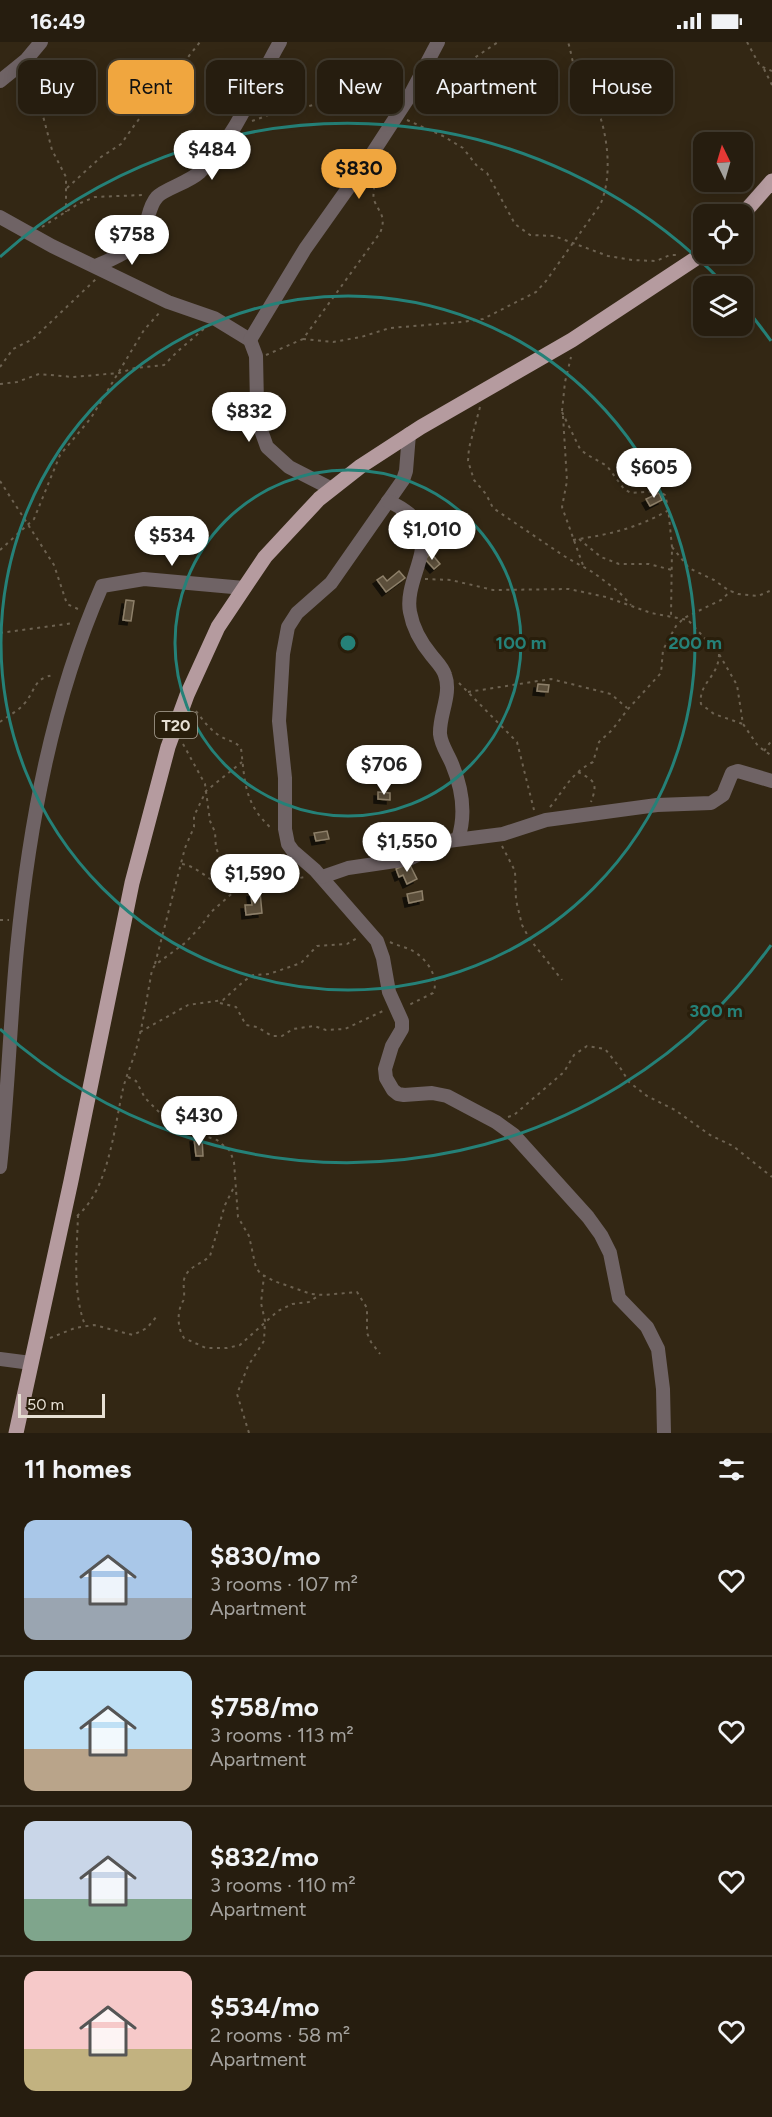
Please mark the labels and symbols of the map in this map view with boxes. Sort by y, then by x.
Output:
pin: $484 [176,130,248,181]
north arrow [693,132,753,192]
pin: $830 [323,149,395,200]
pin: $758 [96,215,168,266]
pin: $832 [213,392,285,443]
pin: $605 [618,448,690,499]
pin: $1,010 [383,510,481,561]
pin: $534 [136,516,208,567]
text: 100 m [496,632,546,654]
text: 200 m [668,632,722,654]
centre of rings [338,633,358,653]
road number: T20 [155,712,197,738]
pin: $706 [348,745,420,796]
pin: $1,550 [358,822,456,873]
pin: $1,590 [206,854,304,905]
text: 300 m [689,1000,743,1022]
pin: $430 [163,1096,235,1147]
scale bar [18,1391,105,1418]

